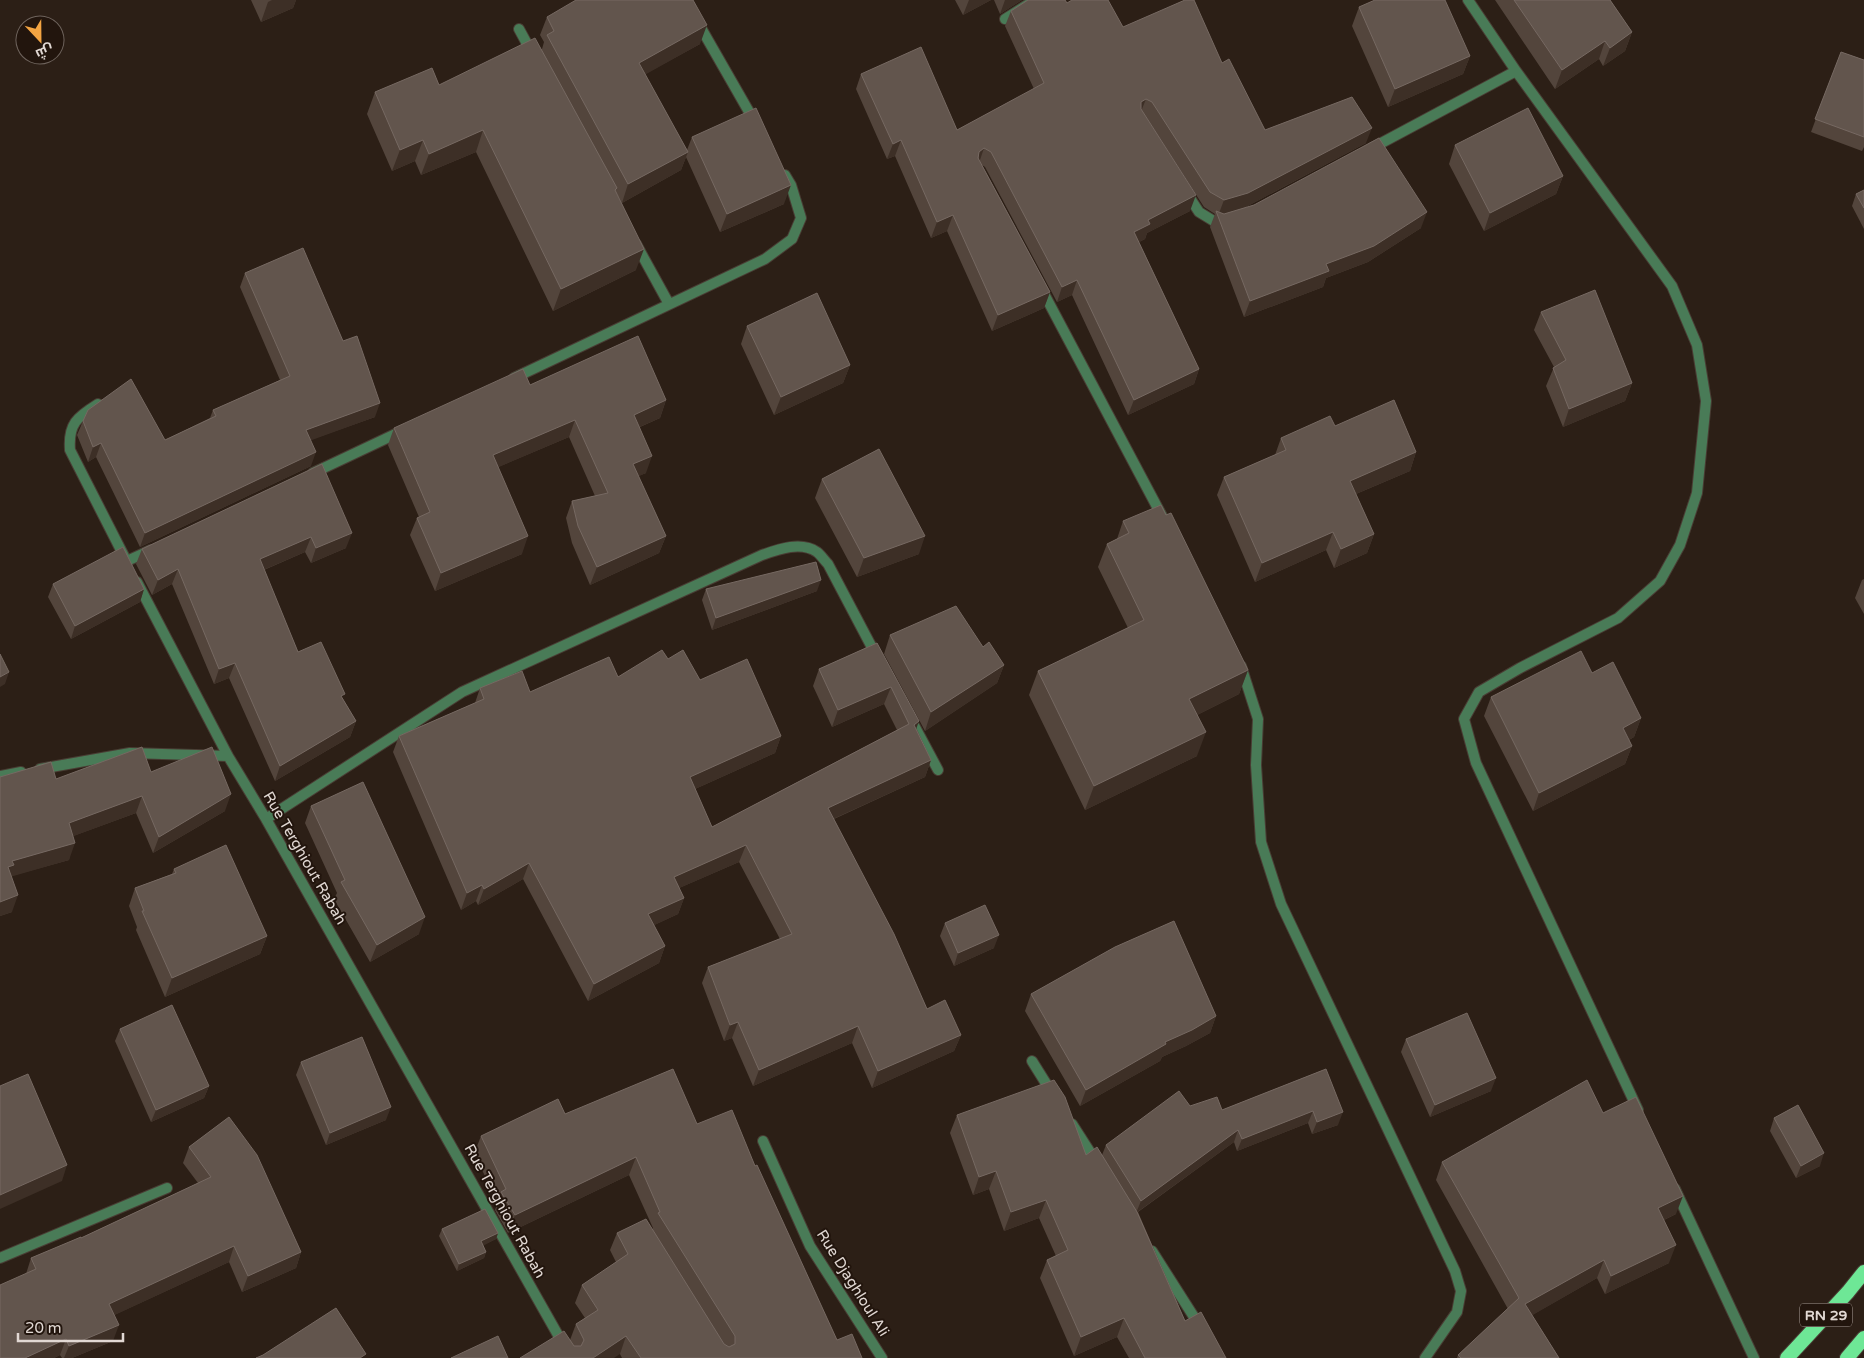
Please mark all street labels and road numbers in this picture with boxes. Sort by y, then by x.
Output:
street label: Rue Terghiout Rabah [260,788,350,928]
street label: Rue Terghiout Rabah [461,1141,549,1281]
street label: Rue Djaghloul Ali [813,1226,893,1340]
road number: RN 29 [1800,1304,1852,1326]

